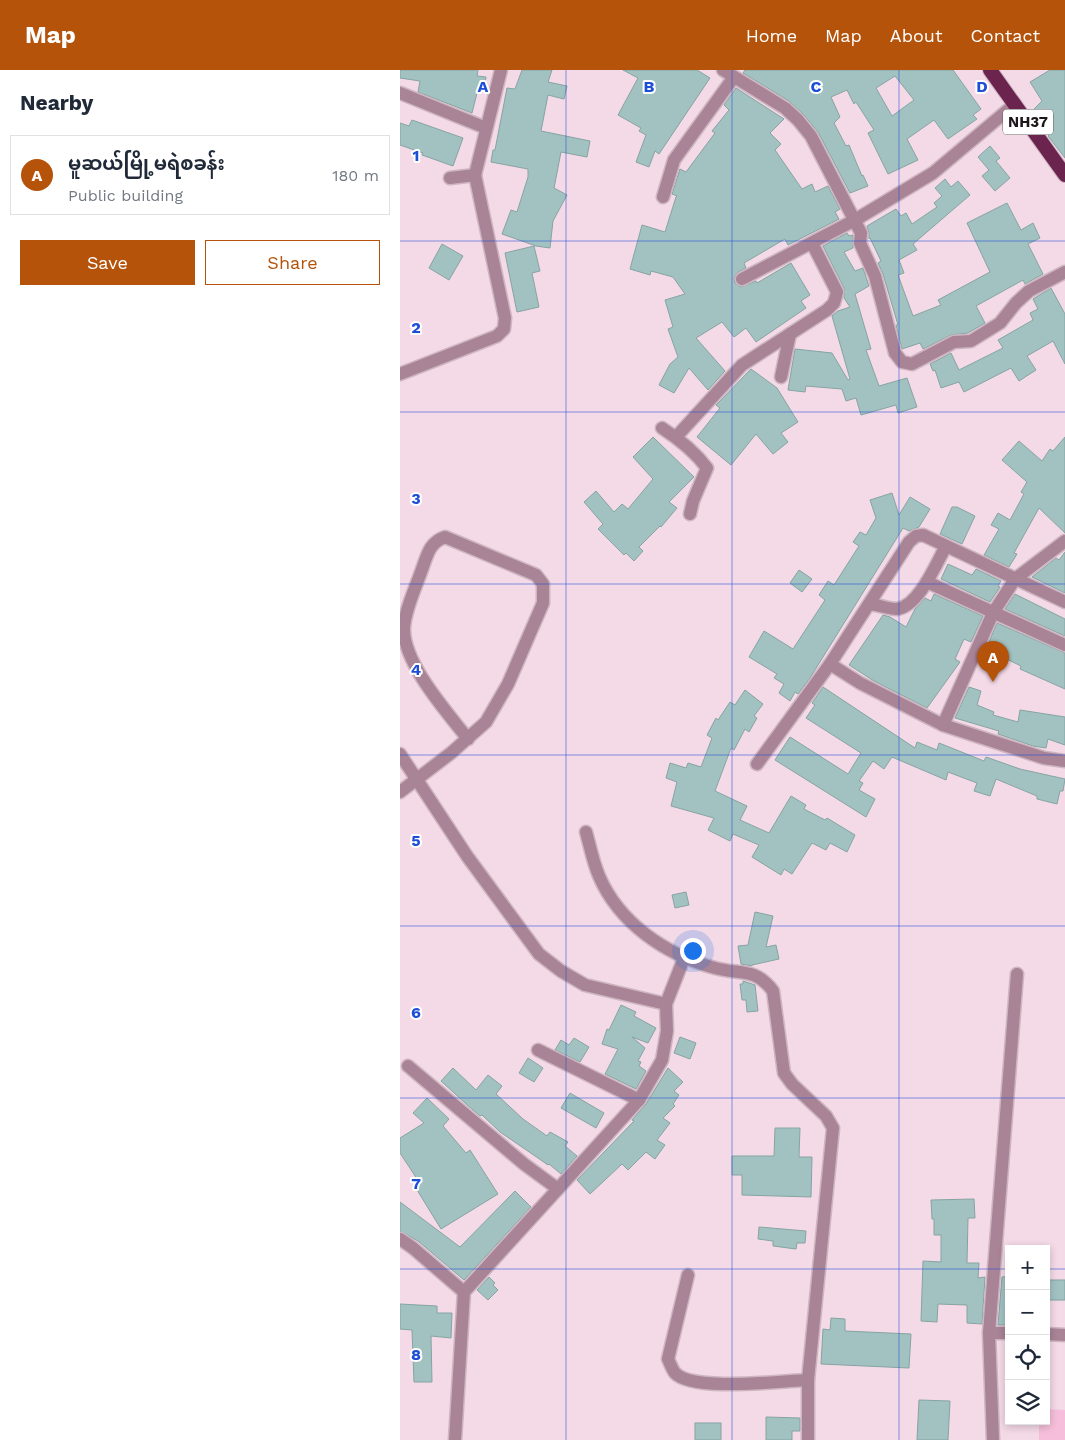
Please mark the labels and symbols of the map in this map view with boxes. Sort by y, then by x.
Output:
text: A [478,77,489,96]
text: B [644,77,655,96]
text: C [811,77,822,96]
text: D [976,77,988,96]
road number: NH37 [1003,110,1053,134]
text: 1 [413,146,419,165]
text: 2 [411,318,421,337]
text: 3 [411,489,421,508]
pin: A [977,641,1009,682]
text: 4 [411,660,421,679]
text: 5 [411,831,421,850]
your location [680,938,706,964]
text: 6 [411,1003,421,1022]
text: 7 [411,1174,421,1193]
text: 8 [411,1345,421,1364]

